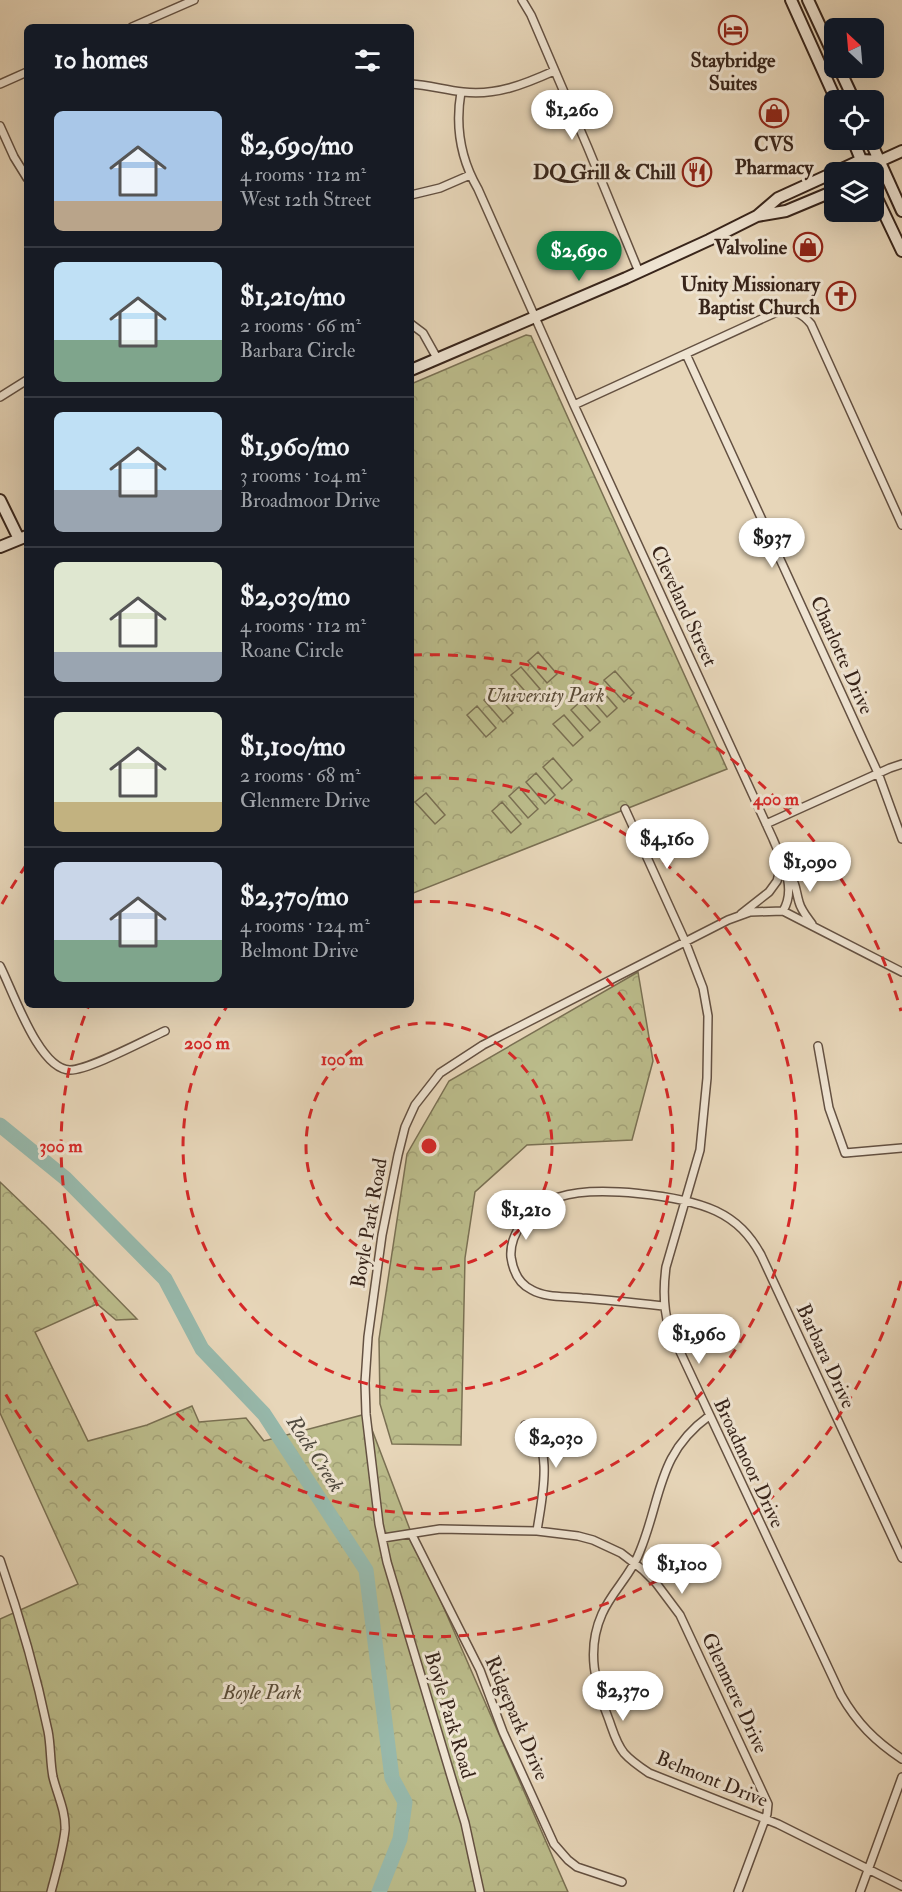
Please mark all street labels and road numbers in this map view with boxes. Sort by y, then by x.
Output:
street label: Cleveland Street [645,541,723,671]
street label: Charlotte Drive [805,592,879,718]
street label: Boyle Park Road [345,1156,393,1290]
street label: Barbara Drive [791,1300,861,1412]
street label: Broadmoor Drive [708,1394,790,1532]
street label: Glenmere Drive [696,1629,774,1757]
street label: Boyle Park Road [419,1649,481,1782]
street label: Ridgepark Drive [479,1652,554,1784]
street label: Belmont Drive [652,1745,772,1813]

